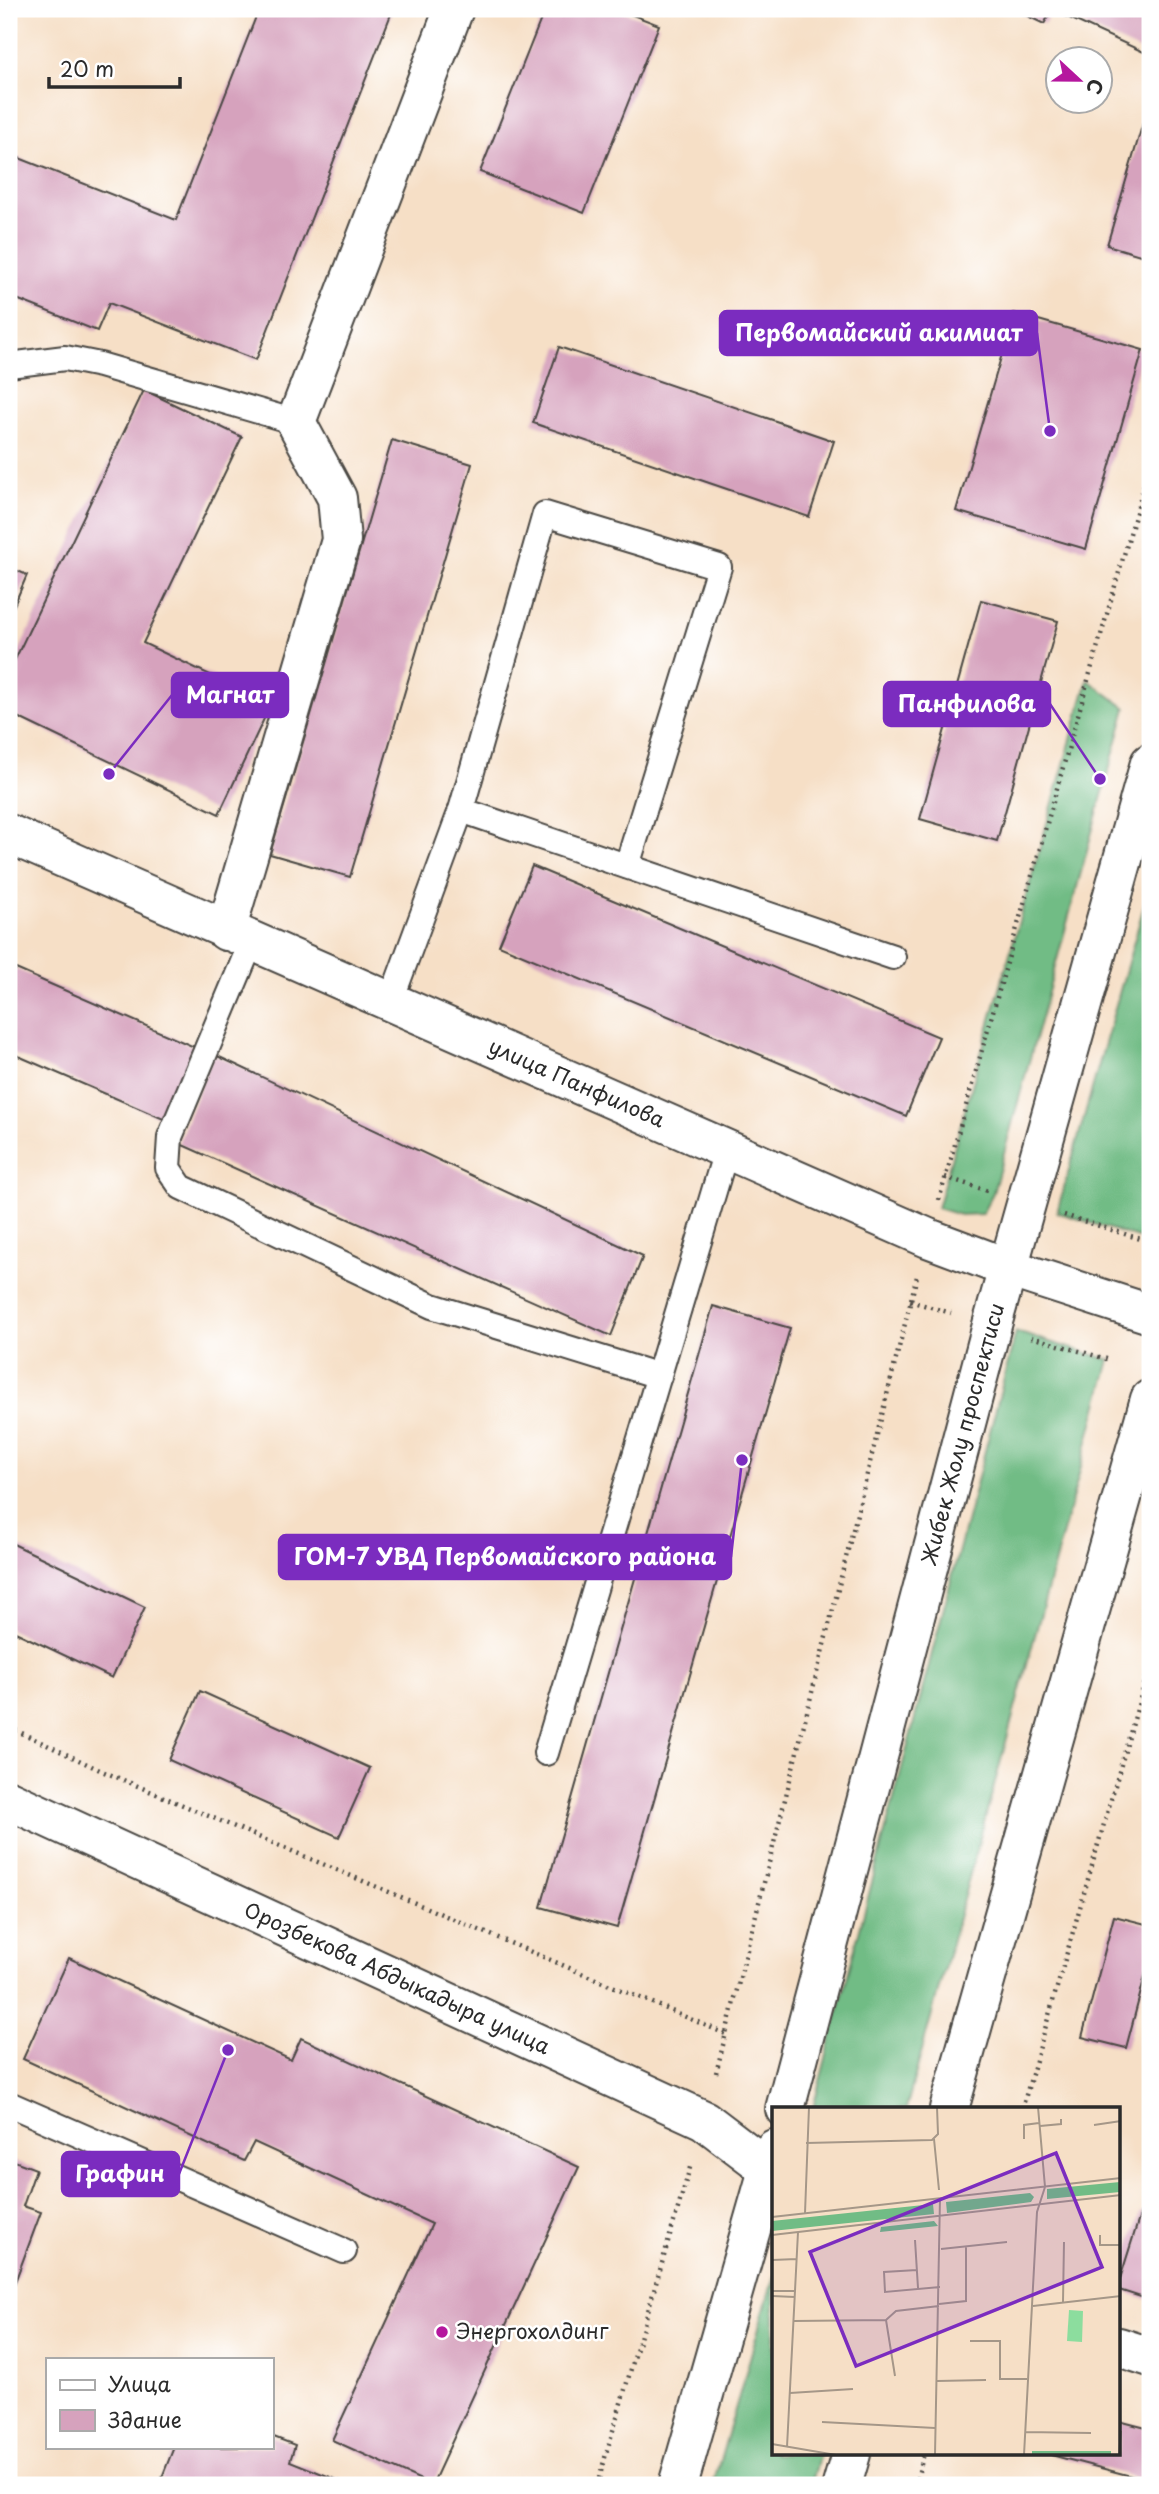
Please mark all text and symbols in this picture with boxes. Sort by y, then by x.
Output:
scale bar [49,46,180,90]
north arrow [1044,46,1114,116]
text: 20 m [60,52,114,84]
text: С [1080,75,1111,99]
callout: Первомайский акимиат [720,311,1037,355]
text: Первомайский акимиат [735,314,1023,349]
callout: Магнат [172,673,288,717]
text: Магнат [186,676,275,711]
callout: Панфилова [884,682,1050,726]
text: Панфилова [898,685,1036,720]
street label: улица Панфилова [484,1029,671,1134]
street label: Жибек Жолу проспектиси [911,1299,1011,1568]
callout: ГОМ-7 УВД Первомайского района [279,1535,731,1579]
text: ГОМ-7 УВД Первомайского района [294,1538,717,1573]
street label: Орозбекова Абдыкадыра улица [239,1892,557,2061]
inset map [772,2107,1120,2456]
callout: Графин [62,2152,179,2196]
text: Графин [75,2155,165,2190]
place label: Энергохолдинг [456,2314,609,2346]
marker: Энергохолдинг [434,2324,450,2340]
legend [46,2358,273,2448]
text: Улица [108,2367,171,2399]
text: Здание [108,2403,182,2435]

